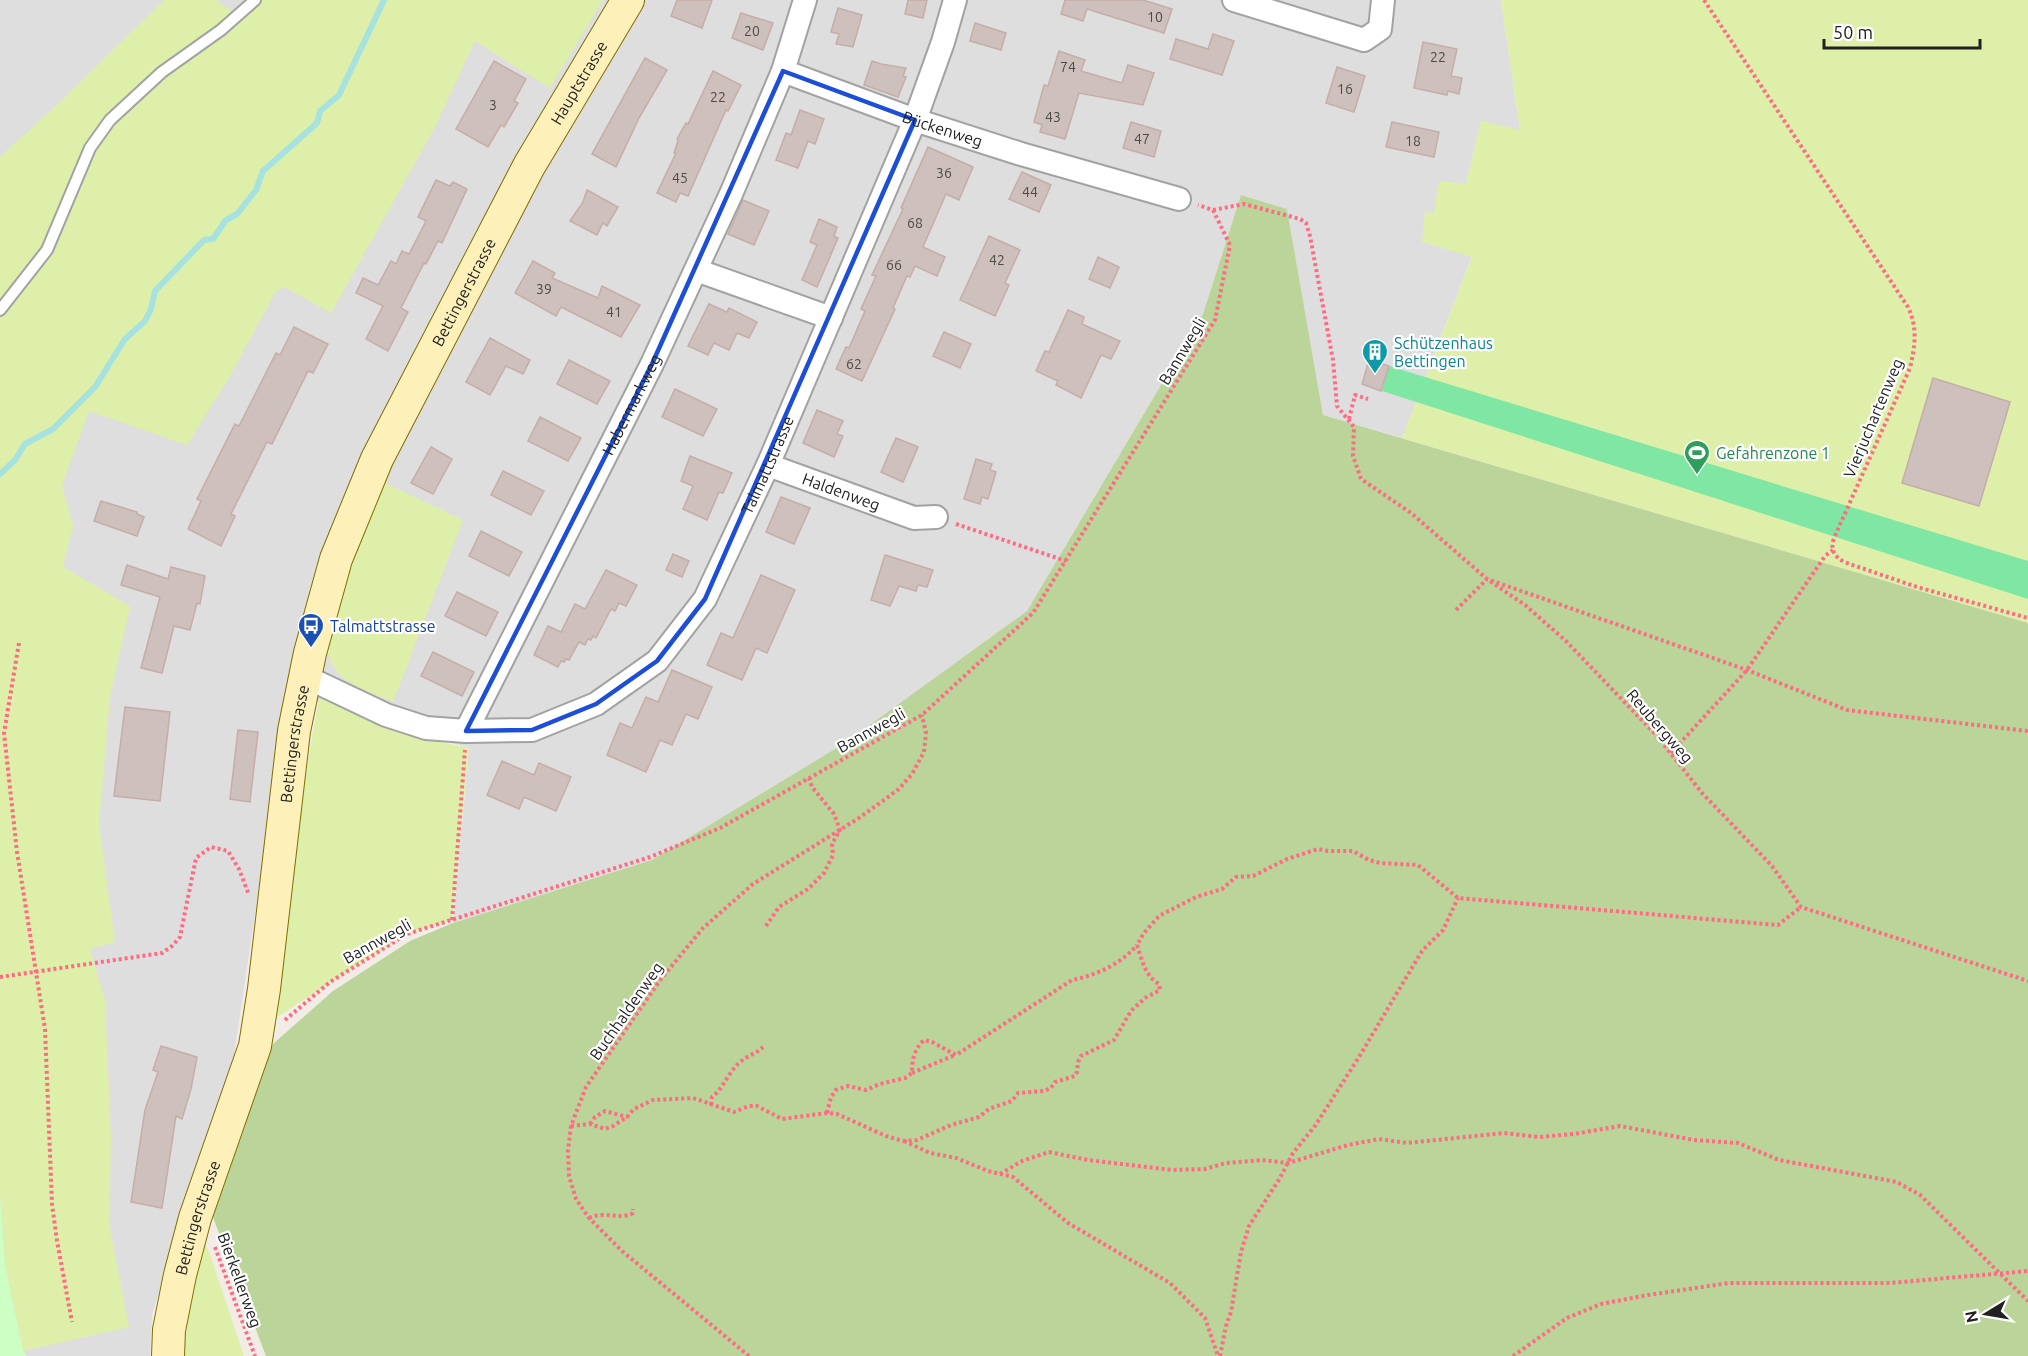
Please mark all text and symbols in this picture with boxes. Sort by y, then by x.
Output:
house number: 10 [1147,9,1163,25]
scale bar [1824,12,1980,50]
text: 50 m [1833,22,1873,42]
house number: 20 [744,23,760,39]
street label: Hauptstrasse [547,37,611,128]
house number: 22 [1430,49,1446,65]
house number: 74 [1060,59,1076,75]
house number: 16 [1337,81,1353,97]
house number: 22 [710,89,726,105]
house number: 3 [489,97,497,113]
street label: Bückenweg [900,107,985,150]
house number: 43 [1045,109,1061,125]
house number: 47 [1134,131,1150,147]
house number: 18 [1405,133,1421,149]
house number: 36 [936,165,952,181]
house number: 45 [672,170,688,186]
house number: 44 [1022,184,1038,200]
house number: 68 [907,215,923,231]
street label: Bettingerstrasse [428,235,499,349]
house number: 42 [989,252,1005,268]
house number: 66 [886,257,902,273]
house number: 39 [536,281,552,297]
house number: 41 [606,304,622,320]
street label: Bannwegli [1155,314,1209,388]
place label: Schützenhaus Bettingen [1394,334,1493,370]
building icon: Schützenhaus Bettingen [1360,337,1390,375]
street label: Habermarkweg [598,351,664,458]
house number: 62 [846,356,862,372]
street label: Vierjuchartenweg [1840,356,1906,480]
street label: Talmattstrasse [737,413,797,517]
sports icon: Gefahrenzone 1 [1682,438,1712,476]
place label: Gefahrenzone 1 [1716,444,1830,462]
street label: Haldenweg [800,469,883,514]
bus stop icon: Talmattstrasse [296,611,326,649]
place label: Talmattstrasse [330,617,436,635]
street label: Bettingerstrasse [277,683,312,804]
street label: Reubergweg [1623,685,1697,767]
street label: Bannwegli [834,704,908,756]
street label: Bannwegli [340,915,414,967]
street label: Buchhaldenweg [586,959,666,1063]
street label: Bettingerstrasse [171,1158,223,1277]
street label: Bierkellerweg [215,1230,265,1330]
north arrow [1956,1284,2016,1344]
text: N [1961,1309,1981,1324]

